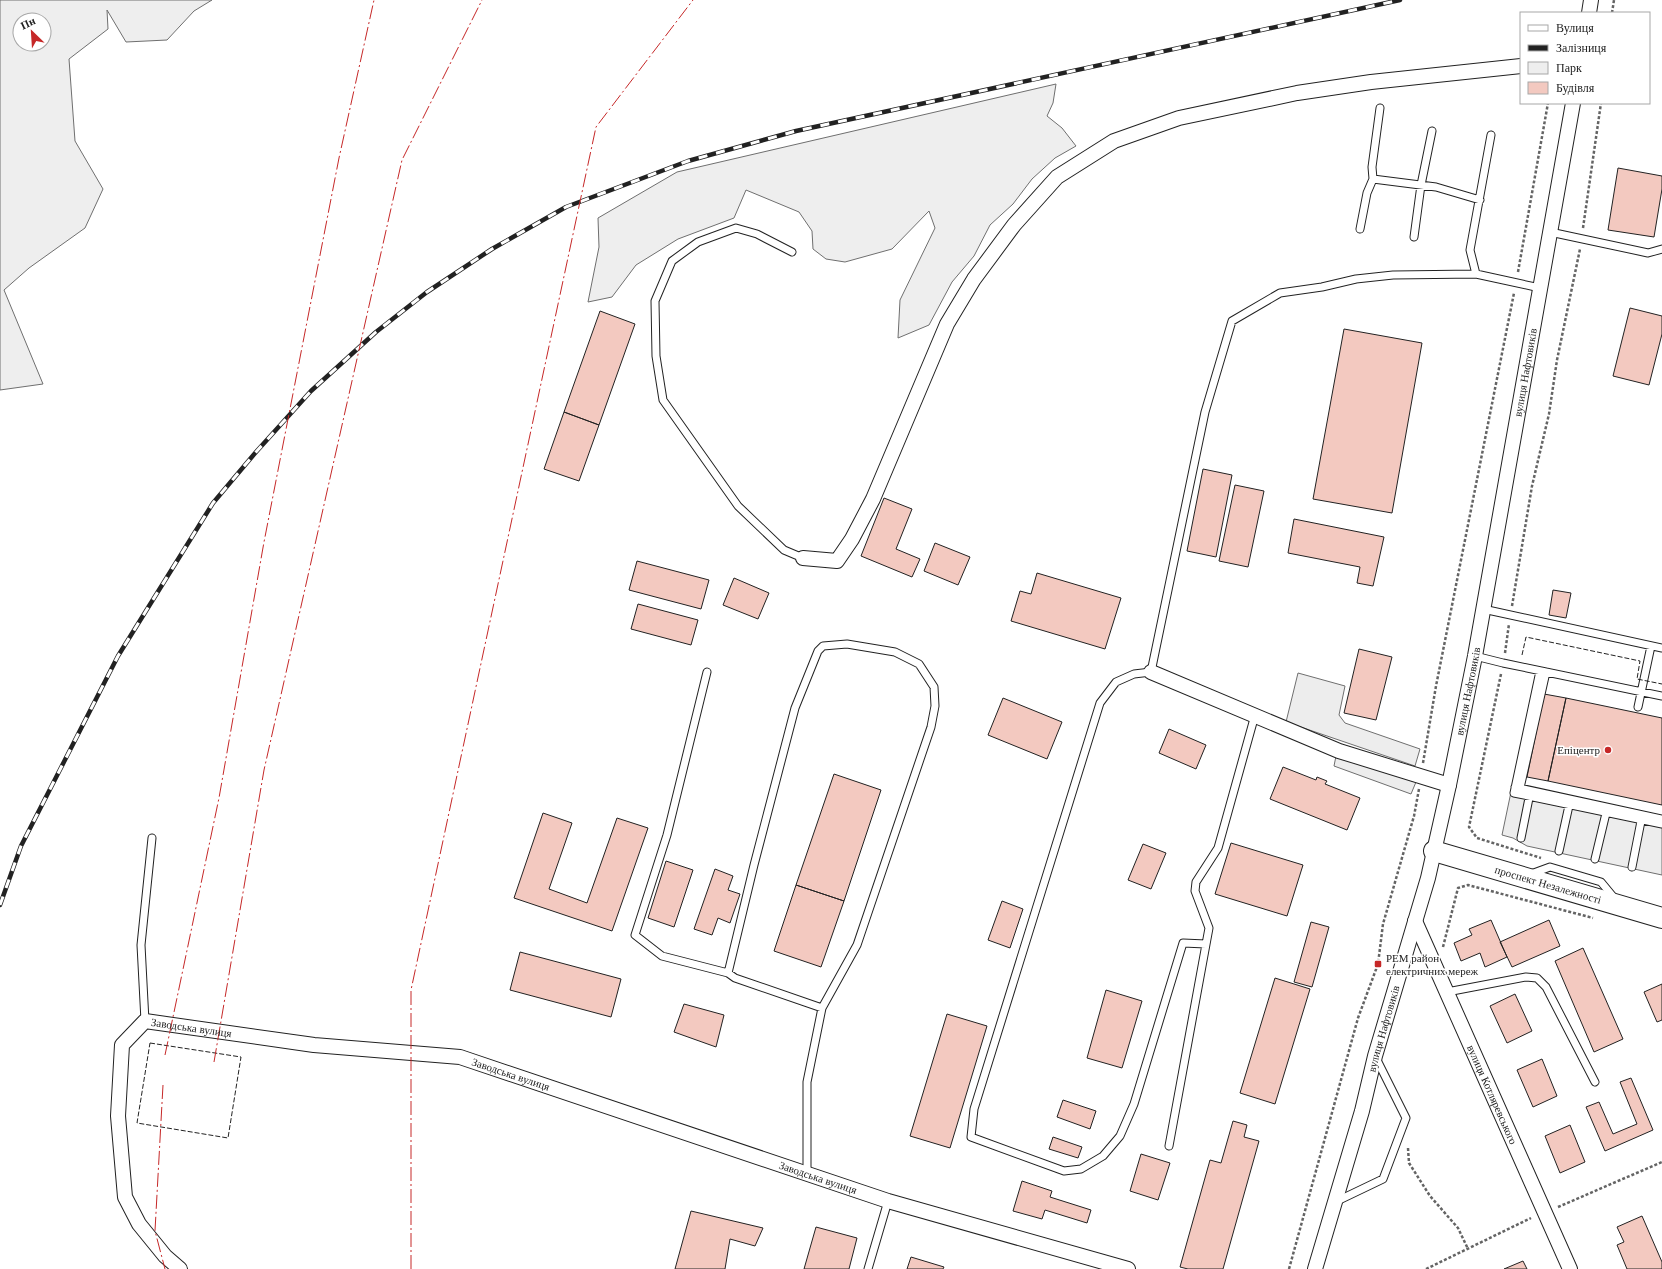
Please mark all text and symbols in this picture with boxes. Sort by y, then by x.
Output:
north arrow [12,12,52,52]
legend [1520,12,1650,104]
text: Пн [18,14,38,32]
text: Вулиця [1556,21,1594,35]
text: Залізниця [1556,41,1607,55]
text: Парк [1556,61,1582,75]
text: Будівля [1556,81,1595,95]
street label: вулиця Нафтовиків [1512,327,1539,418]
street label: вулиця Нафтовиків [1453,646,1482,737]
place label: Епіцентр [1557,744,1600,756]
marker: Епіцентр [1603,745,1613,755]
street label: проспект Незалежності [1494,863,1603,906]
place label: РЕМ район електричних мереж [1386,952,1479,977]
marker: РЕМ район електричних мереж [1373,959,1383,969]
street label: вулиця Нафтовиків [1365,984,1402,1073]
street label: Заводська вулиця [150,1016,232,1039]
street label: вулиця Котляревського [1465,1043,1520,1147]
street label: Заводська вулиця [470,1055,551,1093]
street label: Заводська вулиця [778,1159,858,1196]

